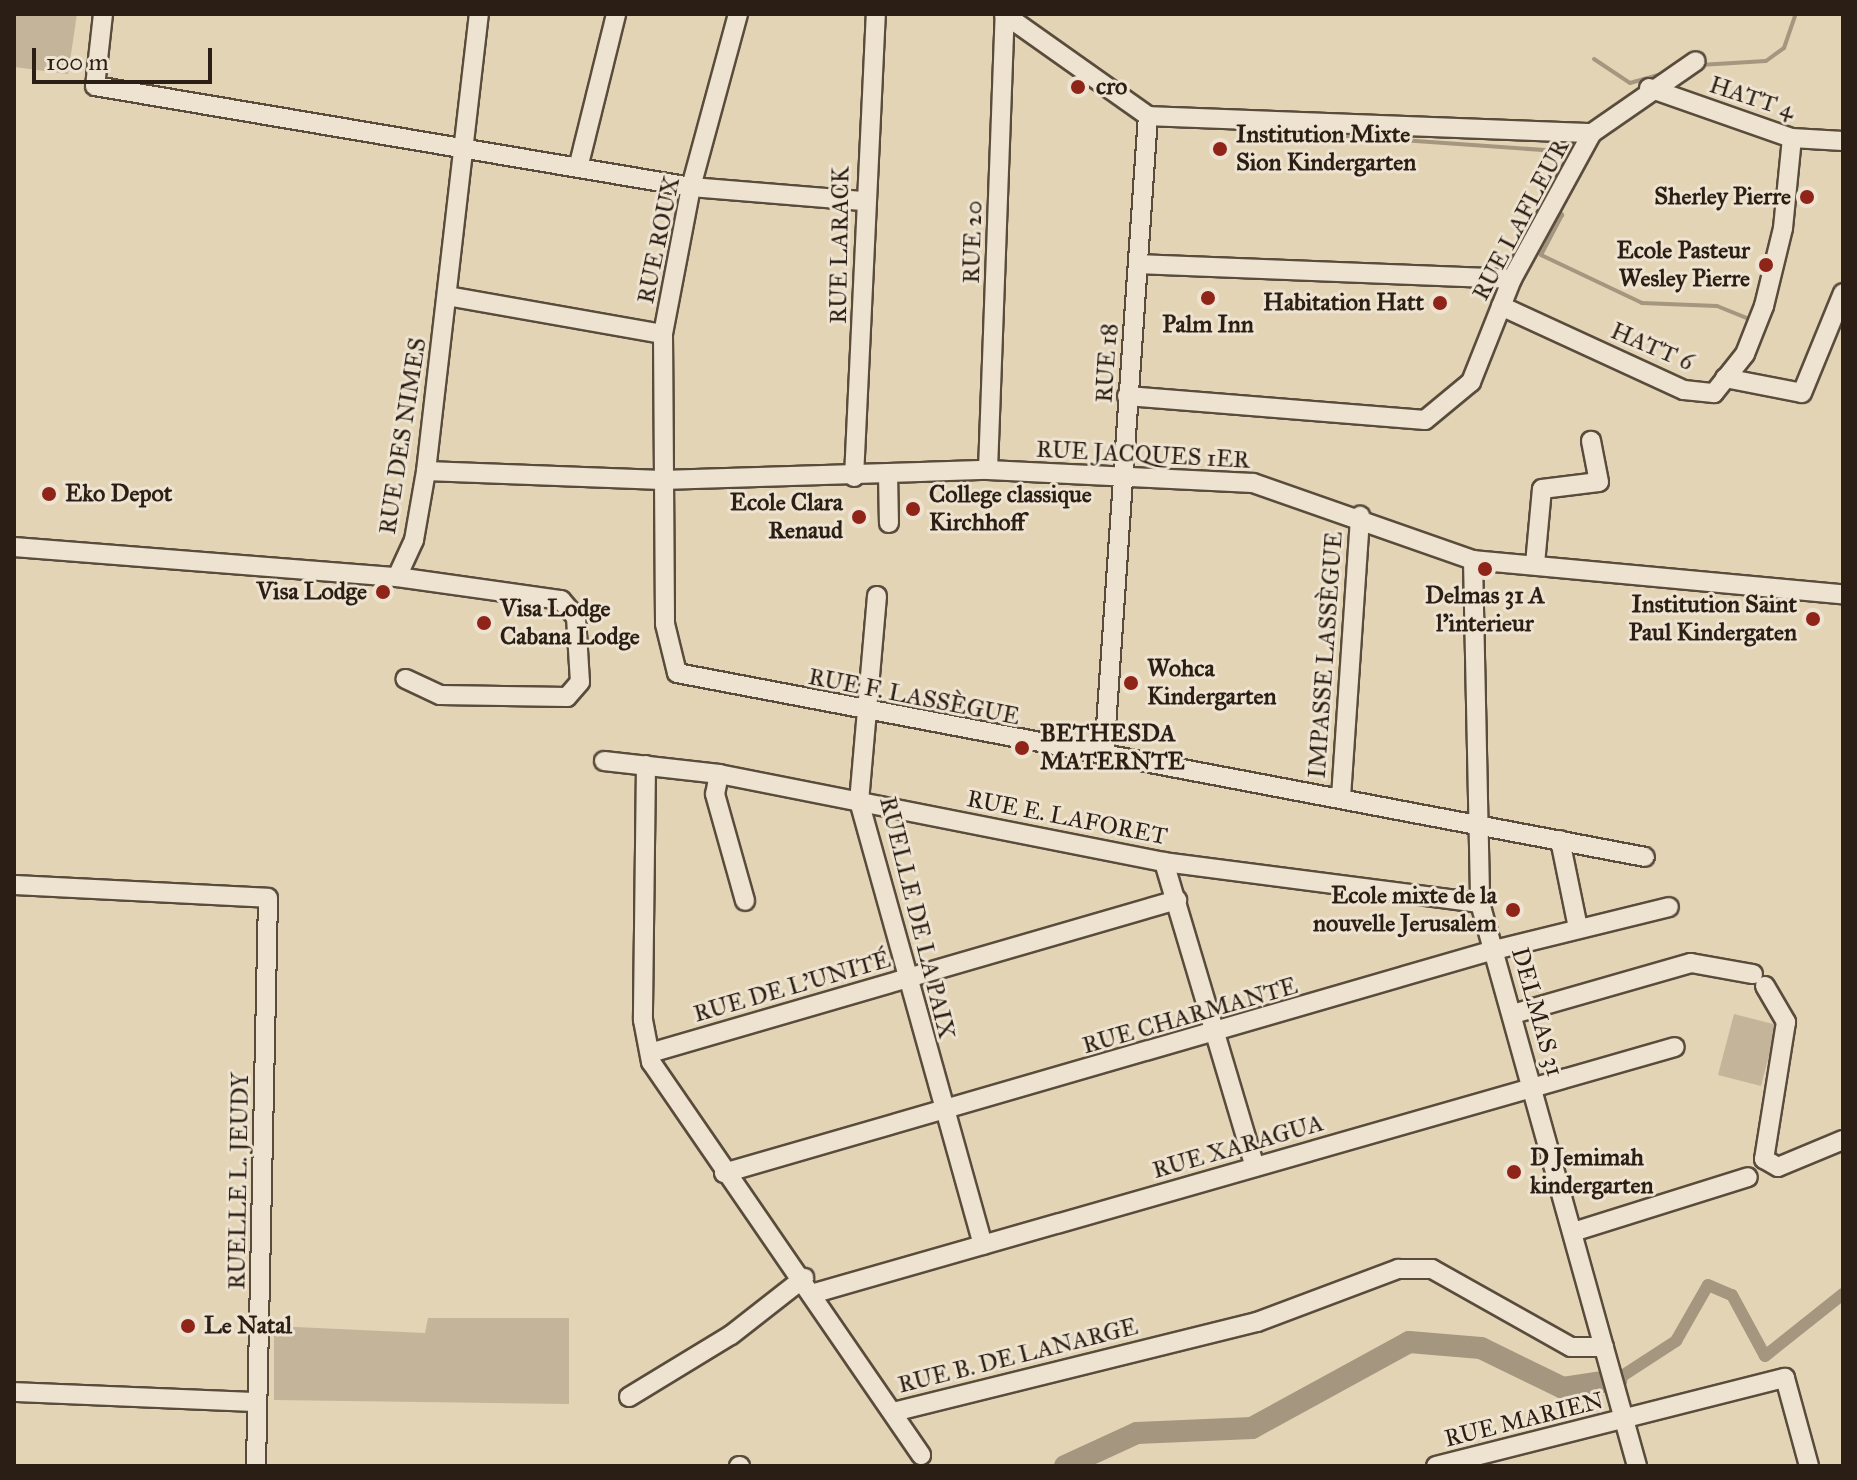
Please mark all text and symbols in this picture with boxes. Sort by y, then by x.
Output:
scale bar [36,32,216,82]
text: 100 m [46,47,109,77]
street label: HATT 4 [1706,71,1798,125]
place label: cro [1096,73,1127,101]
marker: cro [1067,76,1089,98]
place label: Institution Mixte Sion Kindergarten [1236,121,1416,177]
street label: RUE LAFLEUR [1466,135,1576,305]
marker: Institution Mixte Sion Kindergarten [1211,140,1229,158]
street label: RUE LARACK [824,166,856,324]
street label: RUE ROUX [631,174,687,306]
place label: Sherley Pierre [1654,183,1791,211]
marker: Sherley Pierre [1798,188,1816,206]
street label: RUE 20 [957,200,989,284]
place label: Ecole Pasteur Wesley Pierre [1616,237,1750,293]
marker: Ecole Pasteur Wesley Pierre [1757,256,1775,274]
marker: Palm Inn [1199,289,1217,307]
place label: Habitation Hatt [1263,289,1424,317]
marker: Habitation Hatt [1431,294,1449,312]
place label: Palm Inn [1162,311,1254,339]
street label: HATT 6 [1606,317,1698,377]
street label: RUE 18 [1090,322,1124,404]
street label: RUE DES NIMES [373,336,433,536]
street label: RUE JACQUES 1ER [1035,435,1251,475]
place label: Eko Depot [65,480,172,508]
place label: College classique Kirchhoff [929,481,1092,537]
marker: Eko Depot [40,485,58,503]
place label: Ecole Clara Renaud [730,489,843,545]
marker: College classique Kirchhoff [904,500,922,518]
marker: Ecole Clara Renaud [850,508,868,526]
street label: IMPASSE LASSÈGUE [1303,531,1349,779]
marker: Delmas 31 A l'interieur [1476,560,1494,578]
place label: Visa Lodge [256,578,367,606]
place label: Delmas 31 A l'interieur [1425,582,1545,638]
marker: Visa Lodge [374,583,392,601]
place label: Institution Saint Paul Kindergaten [1629,591,1797,647]
place label: Visa Lodge Cabana Lodge [500,595,640,651]
marker: Institution Saint Paul Kindergaten [1804,610,1822,628]
marker: Visa Lodge Cabana Lodge [475,614,493,632]
place label: Wohca Kindergarten [1147,655,1276,711]
street label: RUE F. LASSÈGUE [806,662,1022,732]
marker: Wohca Kindergarten [1122,674,1140,692]
place label: BETHESDA MATERNTE [1040,720,1185,776]
marker: BETHESDA MATERNTE [1011,737,1033,759]
street label: RUE E. LAFORET [964,784,1170,852]
street label: RUELLE DE LA PAIX [873,794,961,1042]
place label: Ecole mixte de la nouvelle Jerusalem [1313,882,1497,938]
marker: Ecole mixte de la nouvelle Jerusalem [1504,901,1522,919]
street label: DELMAS 31 [1505,944,1569,1080]
street label: RUE DE L'UNITÉ [690,945,894,1029]
street label: RUE CHARMANTE [1079,972,1301,1060]
street label: RUELLE L. JEUDY [223,1072,255,1290]
street label: RUE XARAGUA [1149,1109,1327,1185]
place label: D Jemimah kindergarten [1530,1144,1654,1200]
marker: D Jemimah kindergarten [1505,1163,1523,1181]
place label: Le Natal [204,1312,292,1340]
street label: RUE B. DE LANARGE [895,1312,1141,1400]
marker: Le Natal [179,1317,197,1335]
street label: RUE MARIEN [1441,1386,1607,1454]

